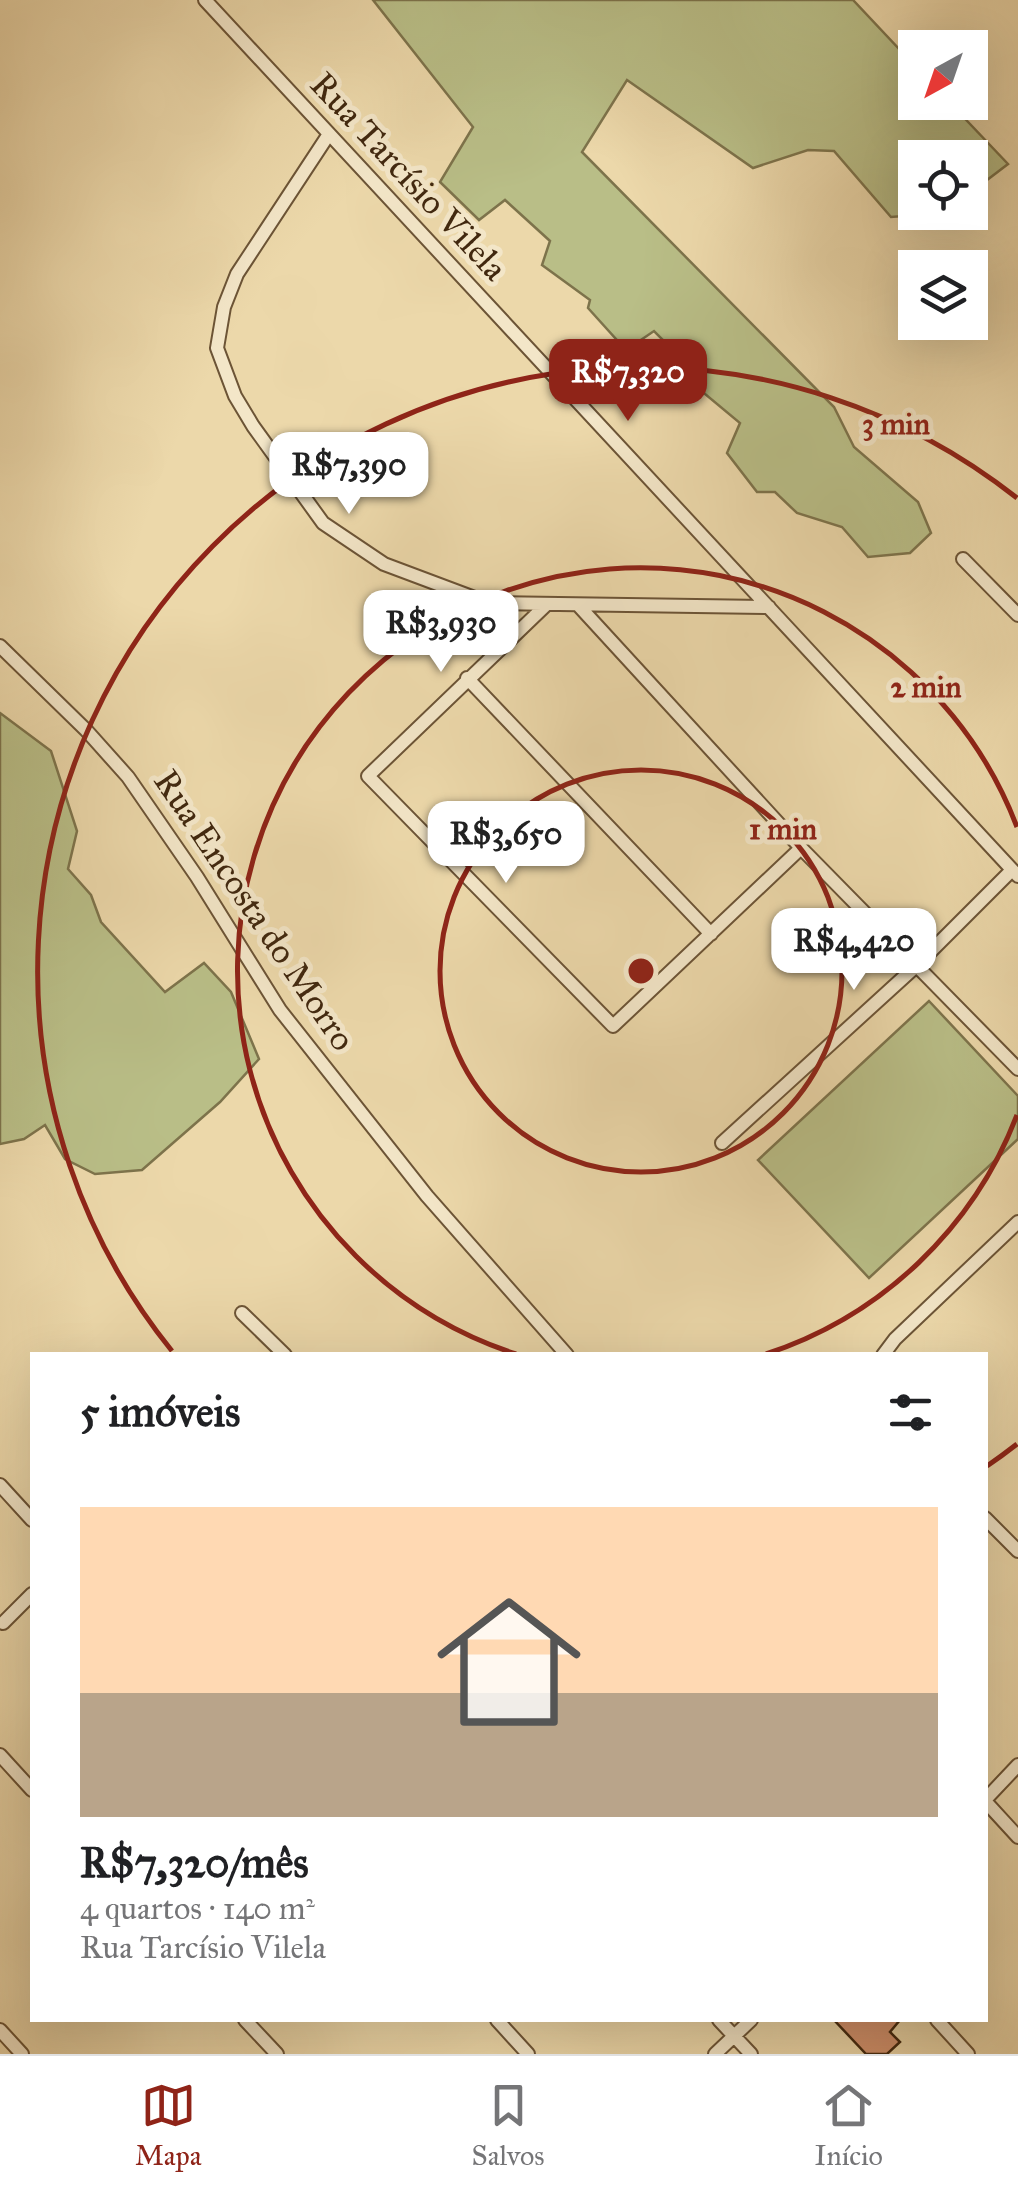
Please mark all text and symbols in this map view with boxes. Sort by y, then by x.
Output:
north arrow [898,30,988,120]
map controls [898,30,988,340]
street label: Rua Tarcísio Vilela [301,63,516,290]
button: locate [898,140,988,230]
button: layers [898,250,988,340]
pin: R$7,320 [536,339,720,424]
text: R$7,320 [571,352,685,391]
text: 3 min [862,406,931,442]
pin: R$7,390 [257,432,441,517]
text: R$7,390 [291,445,407,484]
pin: R$3,930 [349,590,533,675]
text: R$3,930 [385,603,497,642]
text: 2 min [891,669,962,705]
street label: Rua Encosta do Morro [145,762,365,1059]
pin: R$3,650 [414,801,598,886]
text: 1 min [749,811,818,847]
text: R$3,650 [450,814,562,853]
pin: R$4,420 [762,908,946,993]
text: R$4,420 [793,921,915,960]
centre of rings [623,953,659,989]
icon: filters [883,1385,938,1440]
text: 5 imóveis [80,1386,240,1438]
icon: home [419,1572,599,1752]
text: R$7,320/mês [80,1837,309,1889]
text: 4 quartos · 140 m² [80,1889,315,1928]
text: Rua Tarcísio Vilela [80,1928,326,1967]
tab: Mapa [135,2078,202,2173]
tab: Salvos [472,2078,545,2173]
tab: Início [815,2078,883,2173]

